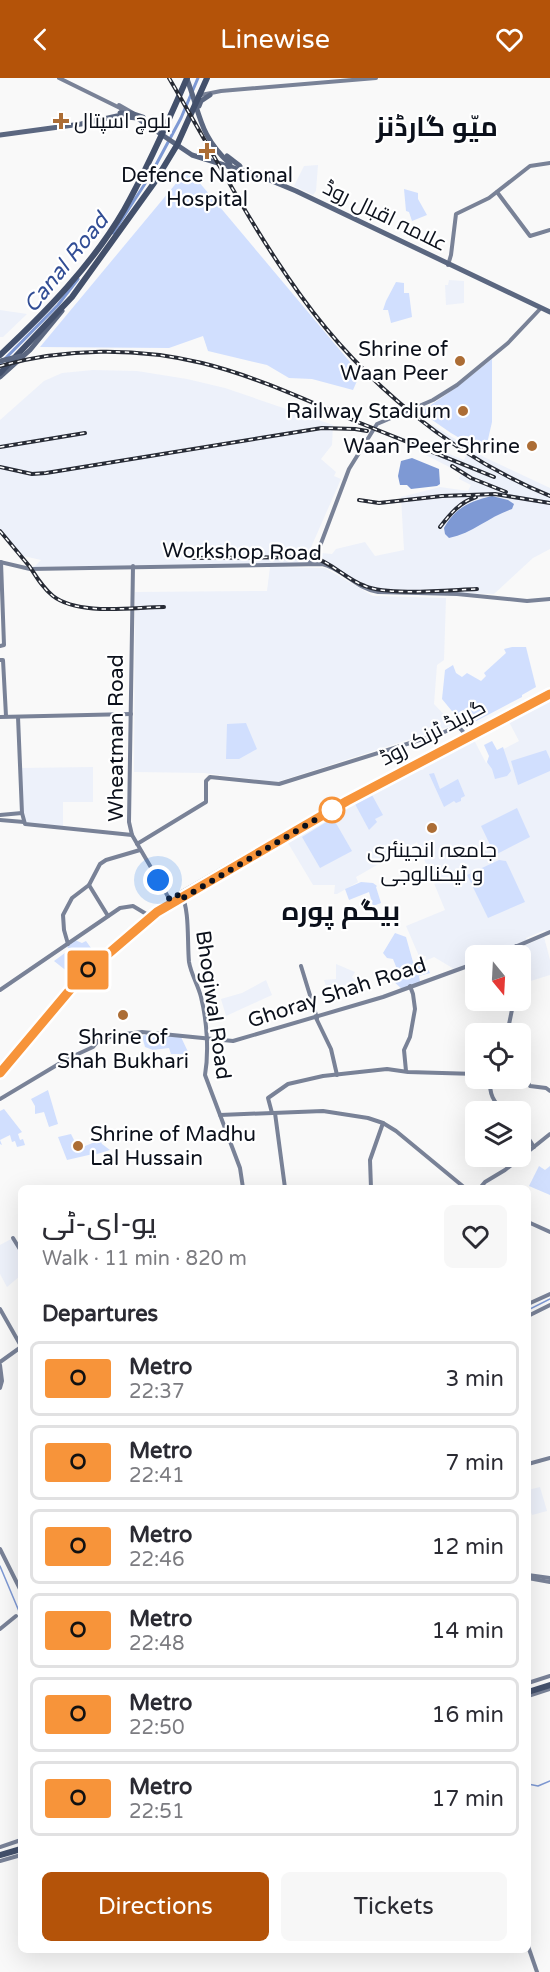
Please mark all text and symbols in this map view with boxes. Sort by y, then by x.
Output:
icon: back [24,23,57,56]
text: Linewise [220,23,330,56]
icon: heart [493,23,526,56]
place label: بلوچ اسپتال [74,109,171,135]
district label: میّو گارڈنز [375,111,498,144]
marker: بلوچ اسپتال [52,112,70,130]
marker: Defence National Hospital [198,142,216,160]
place label: Defence National Hospital [121,163,293,212]
street label: علامہ اقبال روڈ [319,175,451,257]
water label: Canal Road [18,206,116,318]
place label: Shrine of Waan Peer [340,337,448,386]
marker: Shrine of Waan Peer [453,354,467,368]
place label: Railway Stadium [286,399,451,424]
marker: Railway Stadium [456,404,470,418]
place label: Waan Peer Shrine [343,434,520,459]
marker: Waan Peer Shrine [525,439,539,453]
street label: Workshop Road [162,538,322,566]
street label: Wheatman Road [104,654,129,822]
street label: گرینڈ ٹرنک روڈ [376,695,490,771]
unlabelled marker [319,797,345,823]
marker: جامعہ انجینئری و ٹیکنالوجی [425,821,439,835]
place label: جامعہ انجینئری و ٹیکنالوجی [367,838,497,887]
your location [143,865,173,895]
district label: بیگم پورہ [282,895,400,930]
street label: Bhogiwal Road [190,929,236,1081]
north arrow [465,945,531,1011]
map controls [465,945,531,1167]
line badge: O [68,950,107,990]
street label: Ghoray Shah Road [245,952,429,1034]
text: O [79,958,97,983]
marker: Shrine of Shah Bukhari [116,1008,130,1022]
button: locate [465,1023,531,1089]
place label: Shrine of Shah Bukhari [57,1025,189,1074]
button: layers [465,1101,531,1167]
place label: Shrine of Madhu Lal Hussain [90,1122,256,1171]
marker: Shrine of Madhu Lal Hussain [71,1139,85,1153]
button: heart [444,1205,507,1268]
text: یو-ای-ٹی [42,1207,156,1241]
text: Walk · 11 min · 820 m [42,1247,247,1271]
text: Departures [42,1301,158,1327]
text: Metro [129,1354,192,1380]
text: O [69,1366,87,1391]
text: 3 min [445,1366,504,1392]
text: 22:37 [129,1380,184,1404]
text: Metro [129,1438,192,1464]
text: O [69,1450,87,1475]
text: 7 min [445,1450,504,1476]
text: 22:41 [129,1464,184,1488]
text: Metro [129,1522,192,1548]
text: O [69,1534,87,1559]
text: 12 min [432,1534,504,1560]
text: 22:46 [129,1548,184,1572]
text: Metro [129,1606,192,1632]
text: O [69,1618,87,1643]
text: 14 min [432,1618,504,1644]
text: 22:48 [129,1632,184,1656]
text: Metro [129,1690,192,1716]
text: O [69,1702,87,1727]
text: 16 min [432,1702,504,1728]
text: 22:50 [129,1716,184,1740]
text: Metro [129,1774,192,1800]
text: O [69,1786,87,1811]
text: 17 min [432,1786,504,1812]
text: 22:51 [129,1800,184,1824]
button: Directions [42,1872,269,1941]
button: Tickets [281,1872,507,1941]

